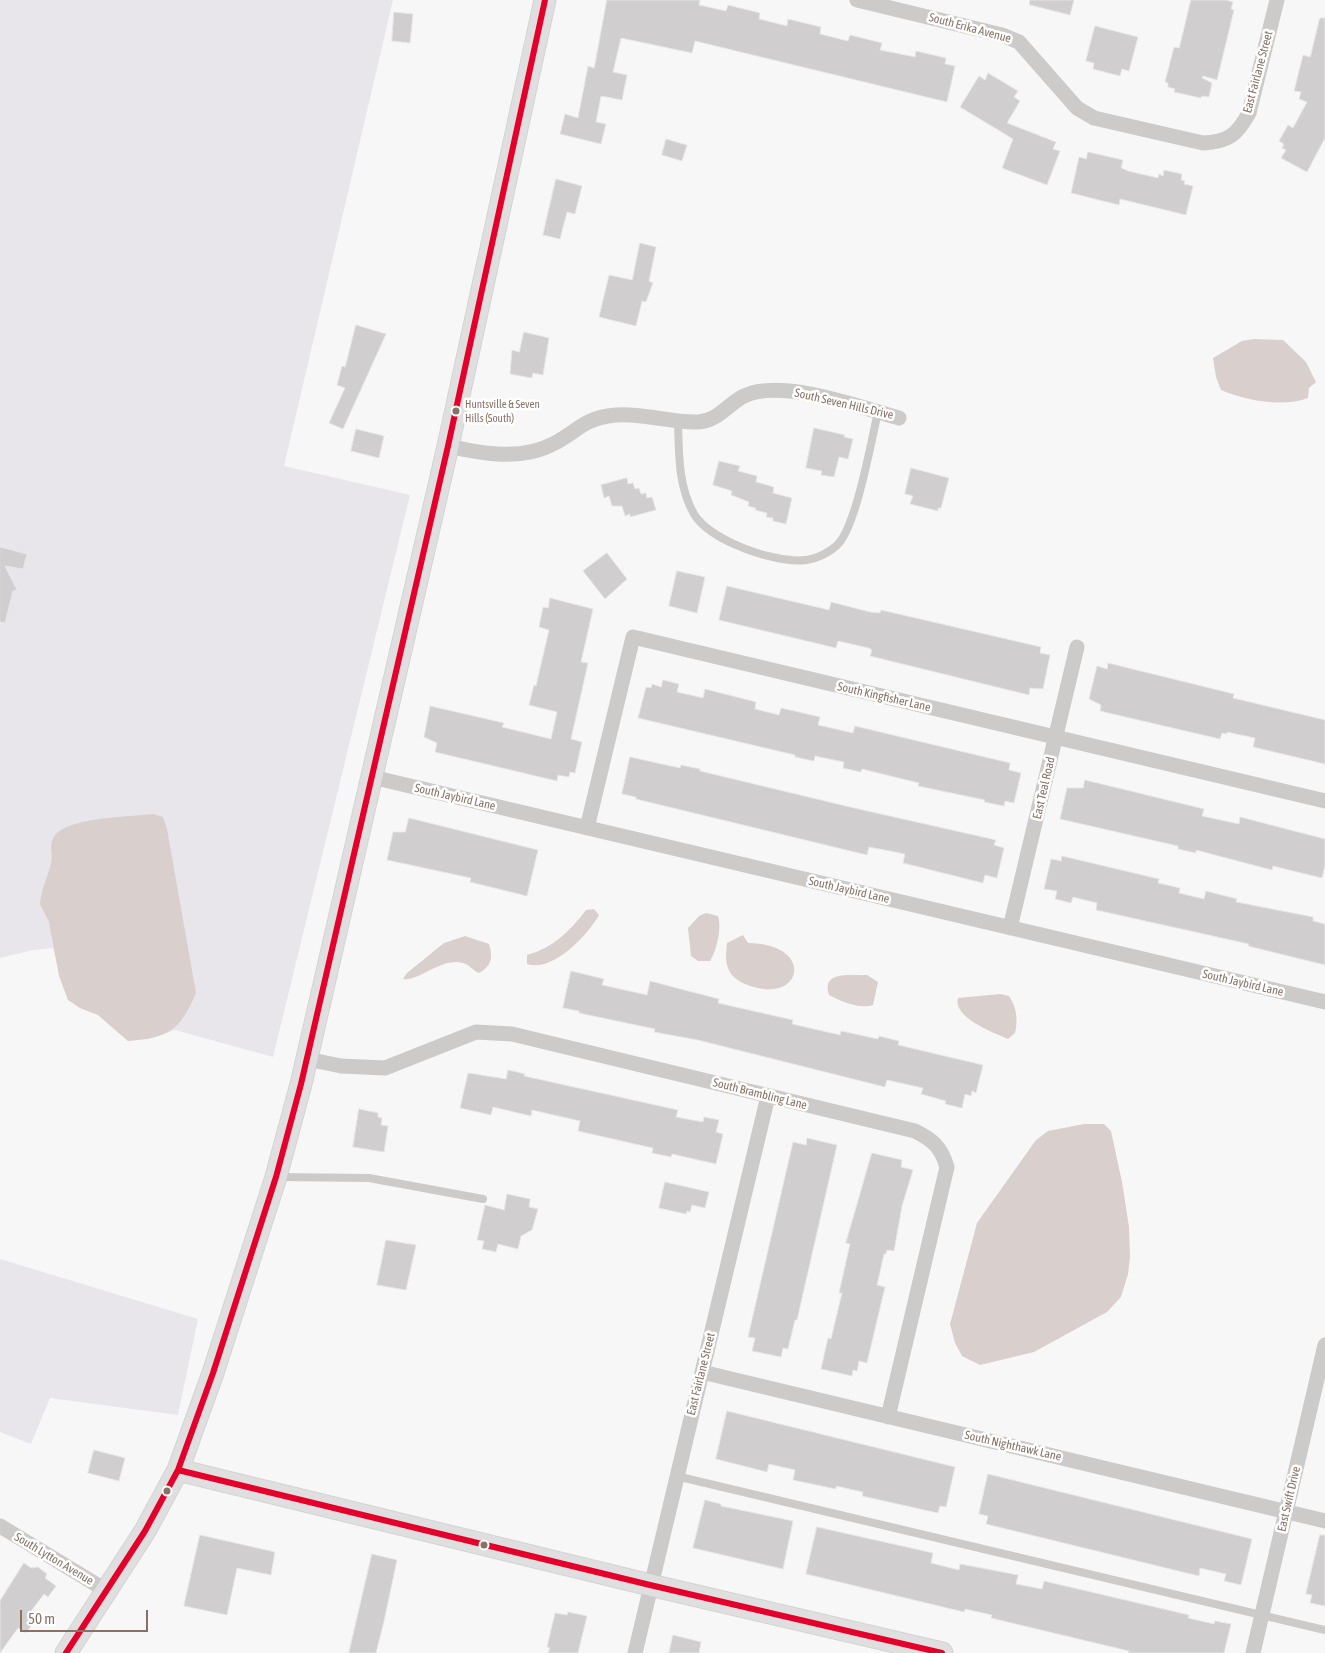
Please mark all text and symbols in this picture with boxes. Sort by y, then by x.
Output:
street label: South Erika Avenue [927,10,1013,46]
street label: East Fairlane Street [1240,29,1276,115]
street label: South Seven Hills Drive [793,386,895,422]
place label: Huntsville & Seven Hills (South) [465,398,540,424]
marker: Huntsville & Seven Hills (South) [451,406,461,416]
street label: South Kingfisher Lane [836,679,932,715]
street label: East Teal Road [1030,756,1058,820]
street label: South Jaybird Lane [413,781,497,813]
street label: South Jaybird Lane [807,874,891,906]
street label: South Jaybird Lane [1201,967,1285,999]
street label: South Brambling Lane [712,1075,808,1113]
street label: East Fairlane Street [684,1331,718,1417]
street label: South Nighthawk Lane [963,1428,1063,1464]
street label: East Swift Drive [1274,1465,1304,1533]
unlabelled marker [162,1486,172,1496]
street label: South Lytton Avenue [12,1530,96,1588]
unlabelled marker [479,1540,489,1550]
scale bar [22,1600,150,1632]
text: 50 m [28,1610,55,1627]

